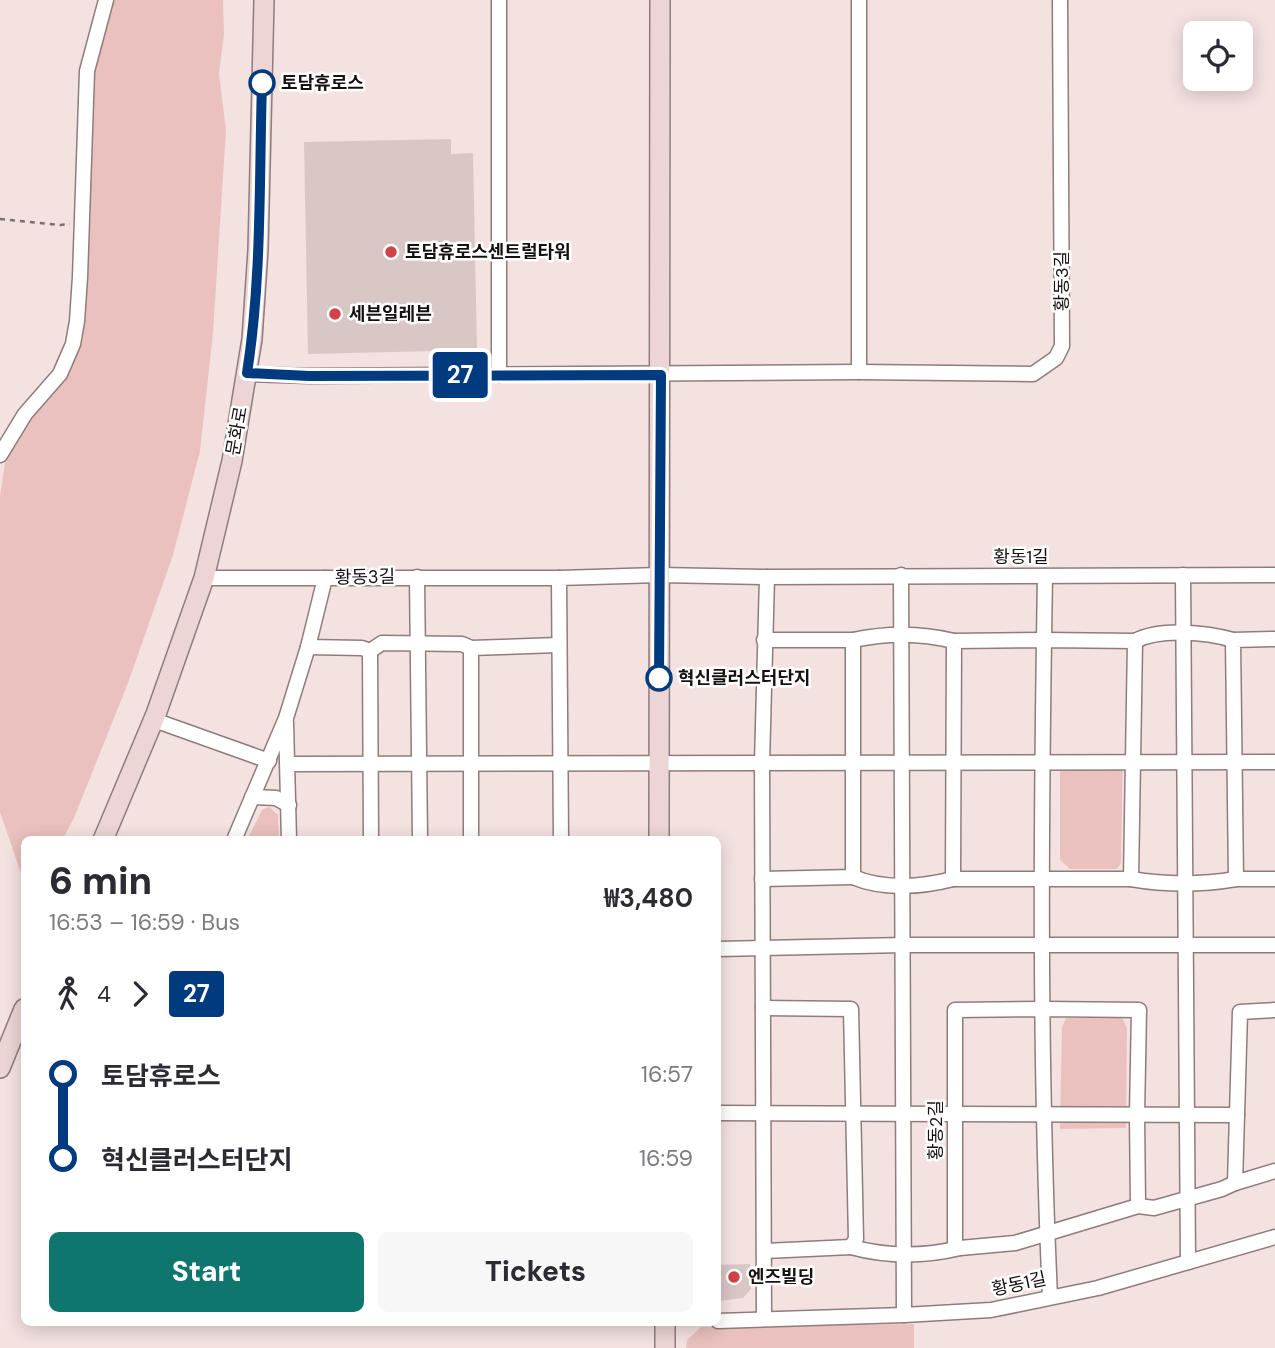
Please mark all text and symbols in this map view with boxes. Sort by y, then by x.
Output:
map controls [1183,21,1253,91]
button: locate [1183,21,1253,91]
marker: 토담휴로스 [249,70,275,96]
place label: 토담휴로스 [281,71,364,95]
place label: 토담휴로스센트럴타워 [405,240,571,264]
marker: 토담휴로스센트럴타워 [383,244,399,260]
street label: 황동3길 [1050,251,1074,311]
place label: 세븐일레븐 [349,302,432,326]
marker: 세븐일레븐 [327,306,343,322]
line badge: 27 [428,352,491,398]
text: 27 [447,359,473,390]
street label: 문화로 [221,404,253,458]
street label: 황동1길 [993,545,1049,569]
street label: 황동3길 [335,564,395,590]
marker: 혁신클러스터단지 [646,665,672,691]
place label: 혁신클러스터단지 [678,666,810,690]
text: 6 min [49,856,152,906]
text: ₩3,480 [604,881,693,915]
text: 16:53 – 16:59 · Bus [49,907,240,937]
icon: walk [49,975,87,1013]
icon: forward [121,975,159,1013]
text: 27 [183,978,210,1009]
text: 4 [97,979,111,1009]
text: 토담휴로스 [101,1059,221,1093]
text: 16:57 [641,1059,693,1089]
street label: 황동2길 [924,1100,948,1160]
text: 혁신클러스터단지 [101,1143,292,1177]
text: 16:59 [639,1143,693,1173]
button: Start [49,1232,364,1312]
button: Tickets [378,1232,693,1312]
place label: 엔즈빌딩 [748,1265,814,1289]
street label: 황동1길 [989,1267,1049,1301]
marker: 엔즈빌딩 [726,1269,742,1285]

